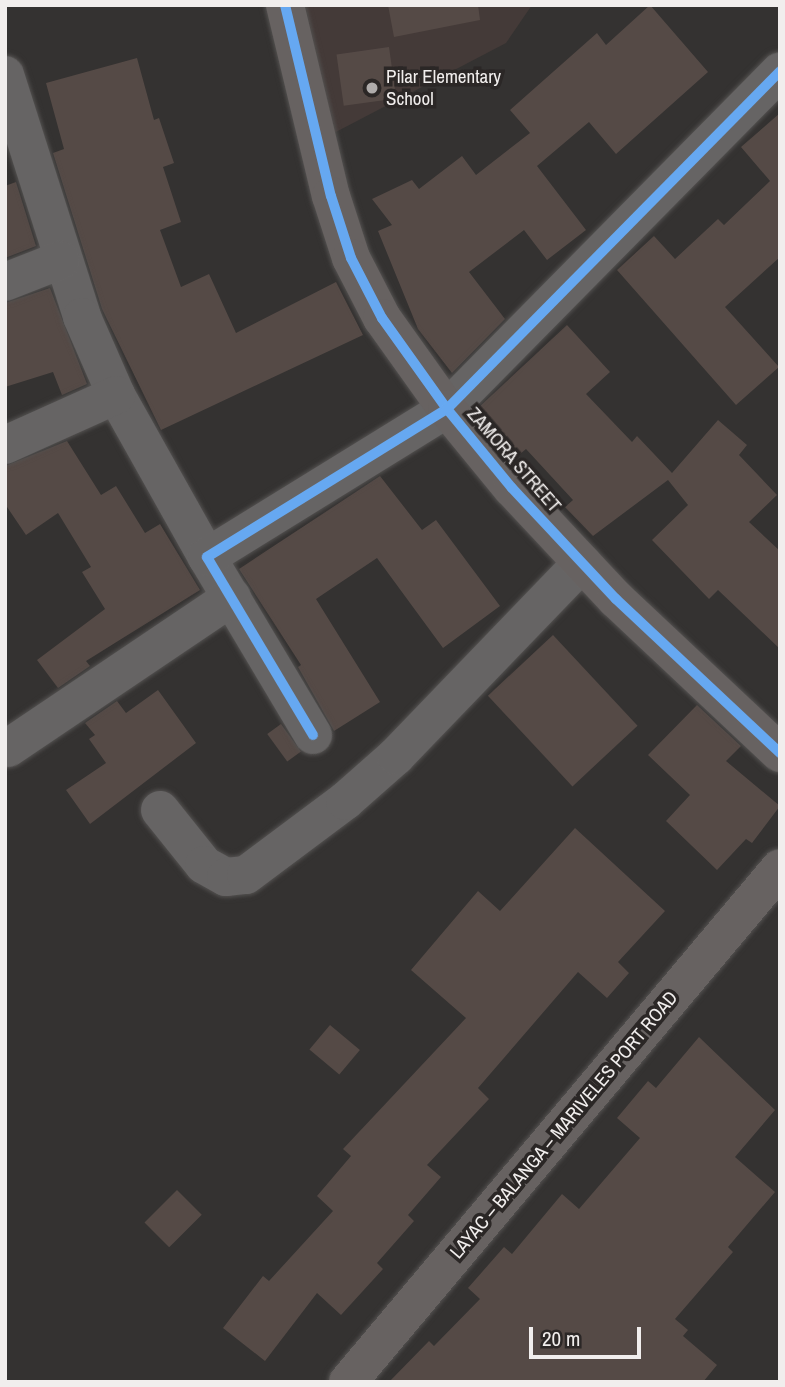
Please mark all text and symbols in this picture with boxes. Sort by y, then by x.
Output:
place label: Pilar Elementary School [386,66,501,110]
marker: Pilar Elementary School [364,80,380,96]
street label: ZAMORA STREET [462,403,566,517]
street label: LAYAC – BALANGA – MARIVELES PORT ROAD [445,986,683,1264]
scale bar [533,1314,645,1358]
text: 20 m [542,1324,580,1353]

